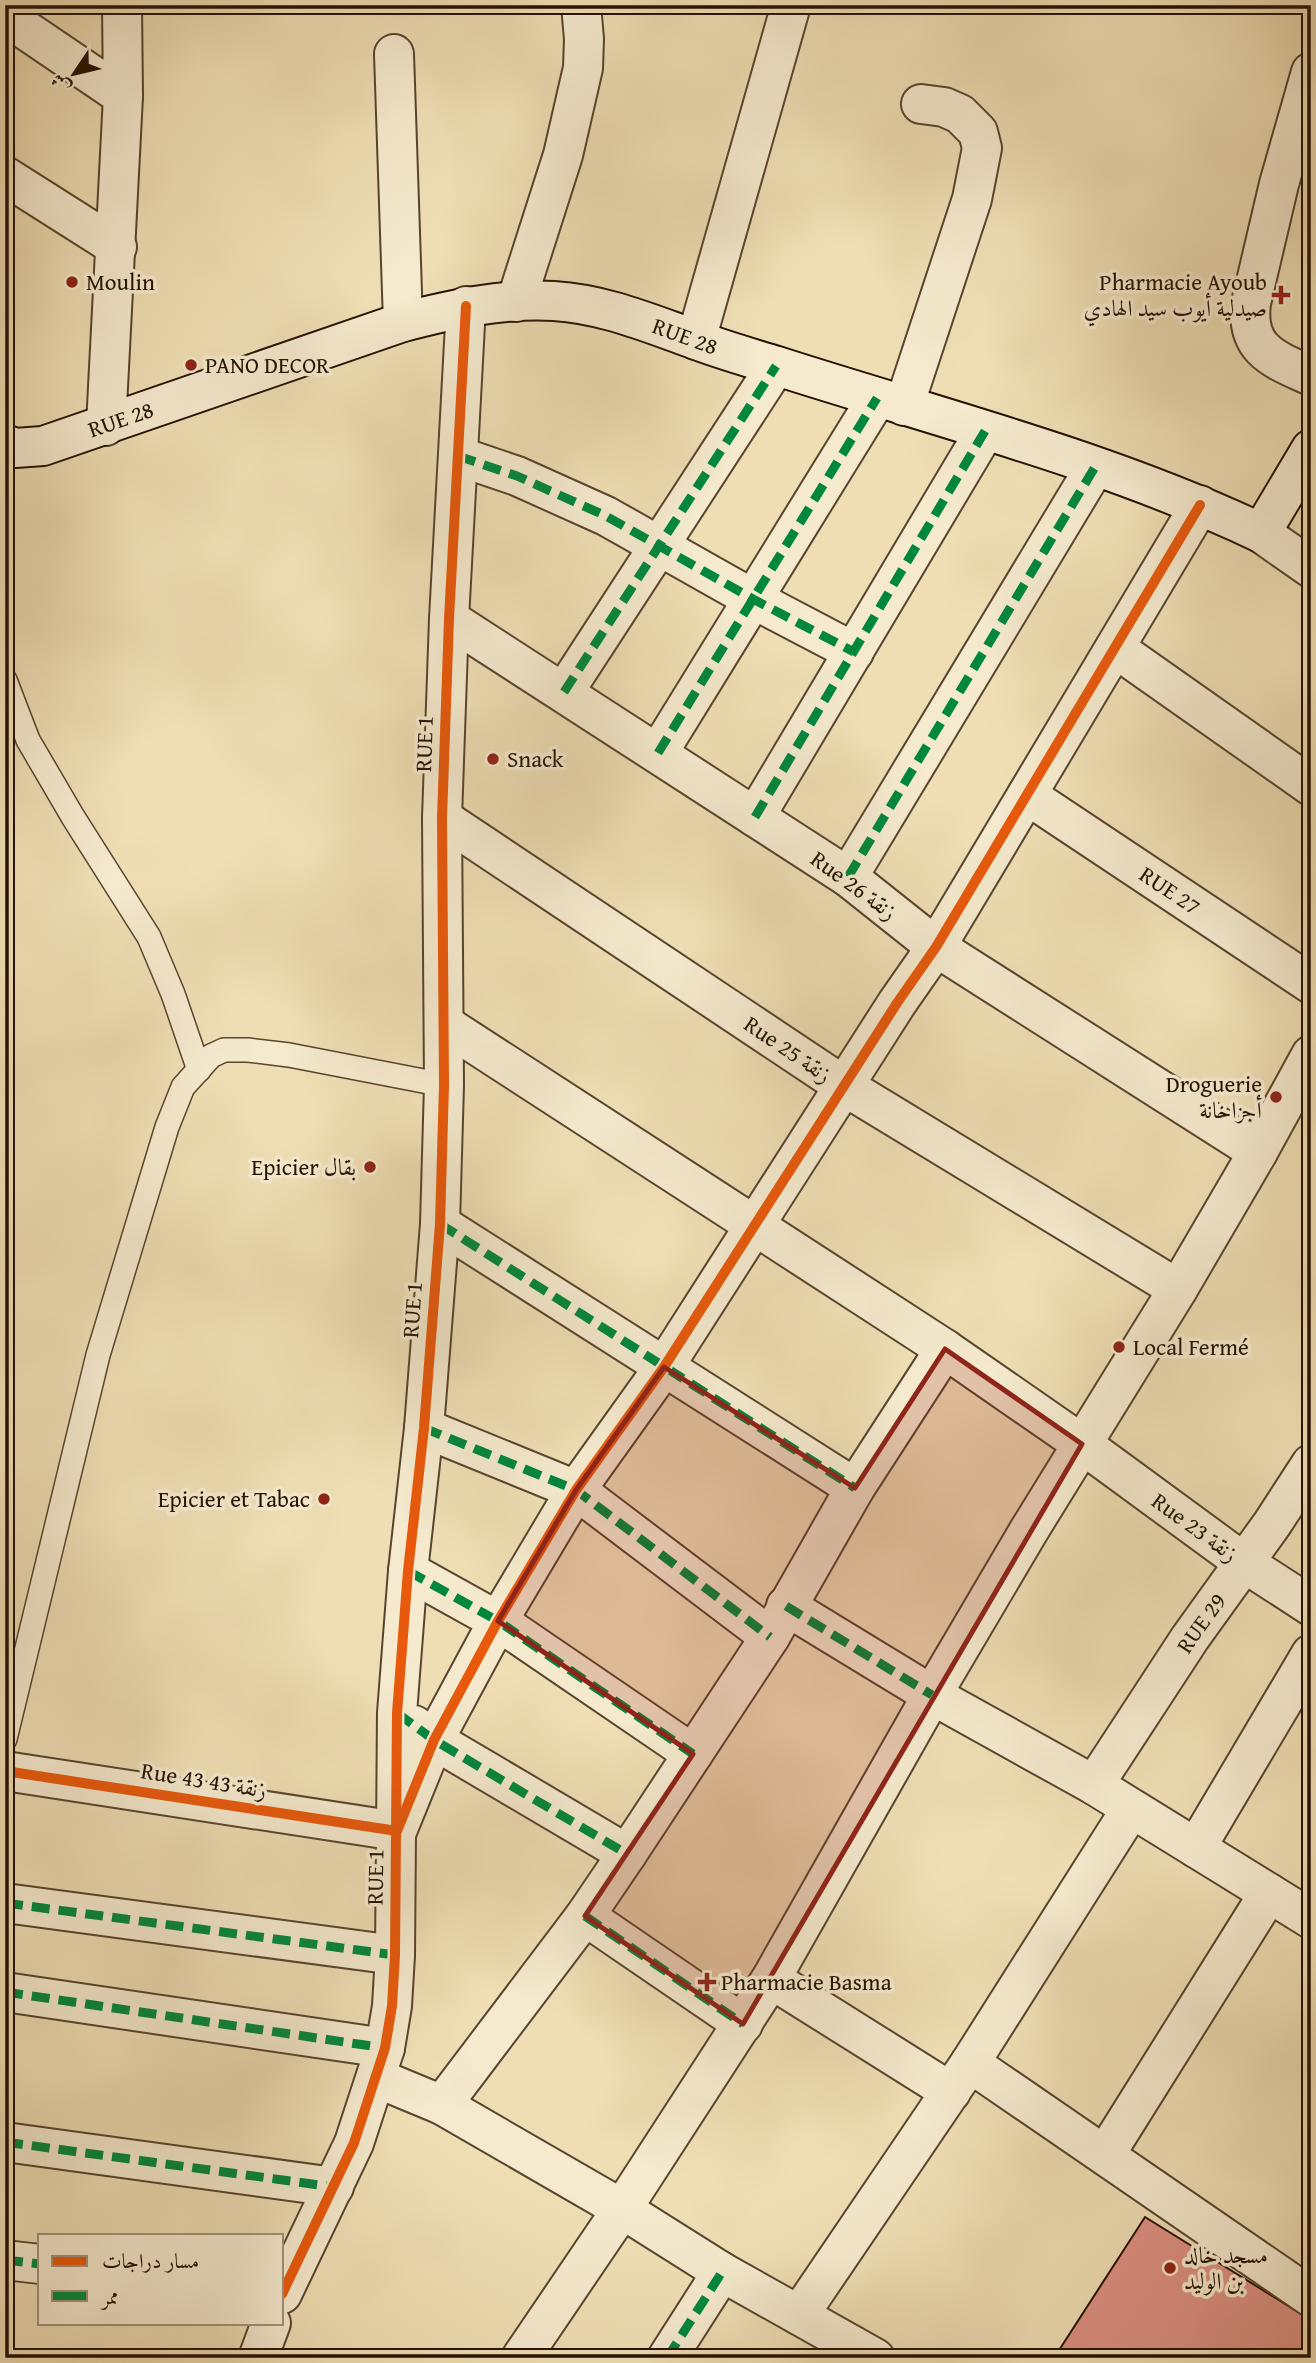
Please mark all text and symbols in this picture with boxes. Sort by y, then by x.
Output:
north arrow [38,38,108,108]
text: ش [43,68,77,100]
place label: Moulin [86,265,155,298]
place label: Pharmacie Ayoub صيدلية أيوب سيد الهادي [1084,265,1267,327]
marker: Moulin [64,274,80,290]
marker: Pharmacie Ayoub صيدلية أيوب سيد الهادي [1273,287,1289,303]
street label: RUE 28 [648,308,722,362]
place label: PANO DECOR [205,348,330,381]
marker: PANO DECOR [183,357,199,373]
street label: RUE 28 [83,392,158,445]
street label: RUE 1 [406,715,441,773]
place label: Snack [507,742,564,775]
marker: Snack [485,751,501,767]
street label: Rue 26 زنقة [804,842,904,927]
street label: RUE 27 [1133,858,1208,922]
street label: Rue 25 زنقة [738,1007,839,1090]
place label: Droguerie أجزاخانة [1166,1067,1263,1126]
marker: Droguerie أجزاخانة [1268,1089,1284,1105]
place label: Epicier بقال [251,1150,356,1183]
marker: Epicier بقال [362,1159,378,1175]
street label: RUE 1 [393,1281,430,1339]
place label: Local Fermé [1133,1330,1249,1363]
marker: Local Fermé [1111,1339,1127,1355]
place label: Epicier et Tabac [158,1482,310,1515]
street label: Rue 23 زنقة [1145,1484,1245,1569]
marker: Epicier et Tabac [316,1491,332,1507]
street label: RUE 29 [1167,1586,1233,1659]
street label: Rue 43 زنقة 43 [139,1753,269,1806]
street label: RUE 1 [358,1849,391,1905]
place label: Pharmacie Basma [721,1965,892,1998]
marker: Pharmacie Basma [699,1974,715,1990]
legend [38,2234,284,2324]
place label: مسجد خالد بن الوليد [1184,2238,1268,2297]
text: مسار دراجات [102,2245,199,2276]
marker: مسجد خالد بن الوليد [1162,2260,1178,2276]
text: ممر [100,2281,119,2312]

